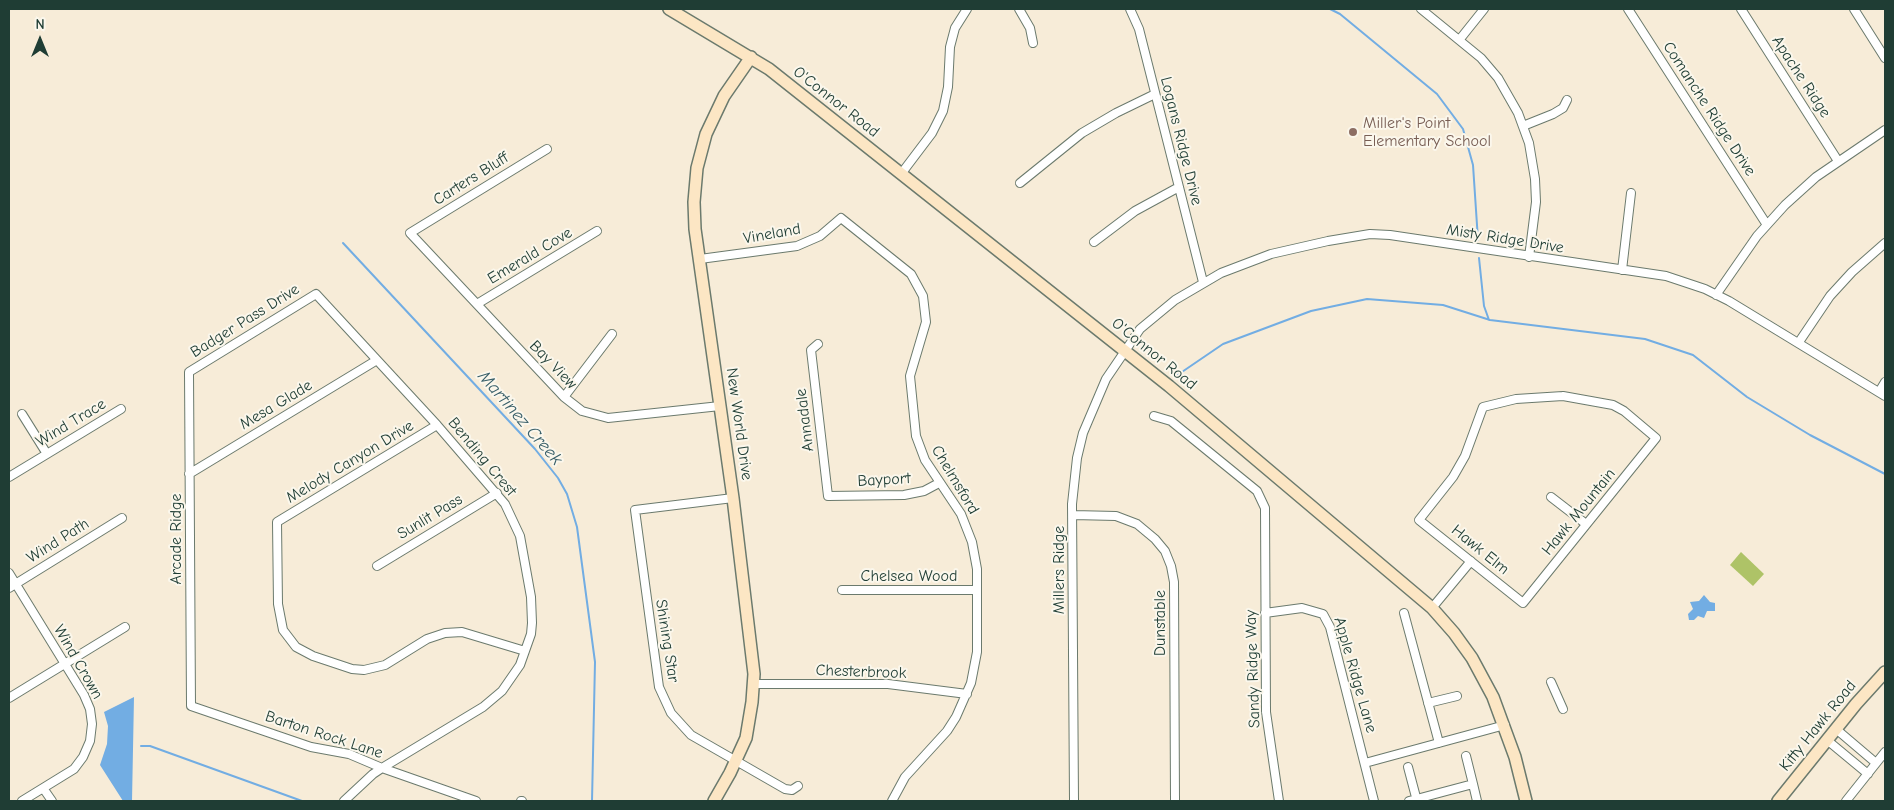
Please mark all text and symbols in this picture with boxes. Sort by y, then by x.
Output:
north arrow [15,15,65,65]
text: N [35,16,45,33]
street label: Apache Ridge [1767,32,1835,122]
street label: Comanche Ridge Drive [1658,38,1760,180]
street label: O'Connor Road [789,62,883,142]
street label: Logans Ridge Drive [1156,75,1206,207]
place label: Miller's Point Elementary School [1363,113,1491,151]
marker: Miller's Point Elementary School [1347,126,1359,138]
street label: Carters Bluff [430,148,512,210]
street label: Vineland [742,219,802,249]
street label: Misty Ridge Drive [1445,220,1565,258]
street label: Emerald Cove [484,223,576,289]
street label: Badger Pass Drive [187,280,303,362]
street label: O'Connor Road [1108,314,1200,394]
street label: Bay View [525,337,581,393]
water label: Martinez Creek [473,366,567,470]
street label: New World Drive [722,367,756,481]
street label: Mesa Glade [236,376,316,434]
street label: Annadale [792,387,818,453]
street label: Wind Trace [32,395,110,451]
street label: Bending Crest [444,414,520,500]
street label: Melody Canyon Drive [283,416,417,508]
street label: Chelmsford [927,442,983,518]
street label: Hawk Mountain [1538,465,1620,559]
street label: Bayport [857,469,911,491]
street label: Sunlit Pass [394,490,466,544]
street label: Arcade Ridge [166,493,186,585]
street label: Wind Path [23,514,93,568]
street label: Hawk Elm [1447,521,1513,579]
street label: Millers Ridge [1049,526,1069,614]
street label: Chelsea Wood [861,566,957,586]
street label: Dunstable [1150,590,1170,656]
street label: Shining Star [651,598,683,684]
street label: Sandy Ridge Way [1241,609,1265,729]
street label: Apple Ridge Lane [1329,615,1381,735]
street label: Wind Crown [49,621,107,703]
street label: Chesterbrook [815,661,907,683]
street label: Kitty Hawk Road [1776,677,1860,775]
street label: Barton Rock Lane [263,707,385,763]

